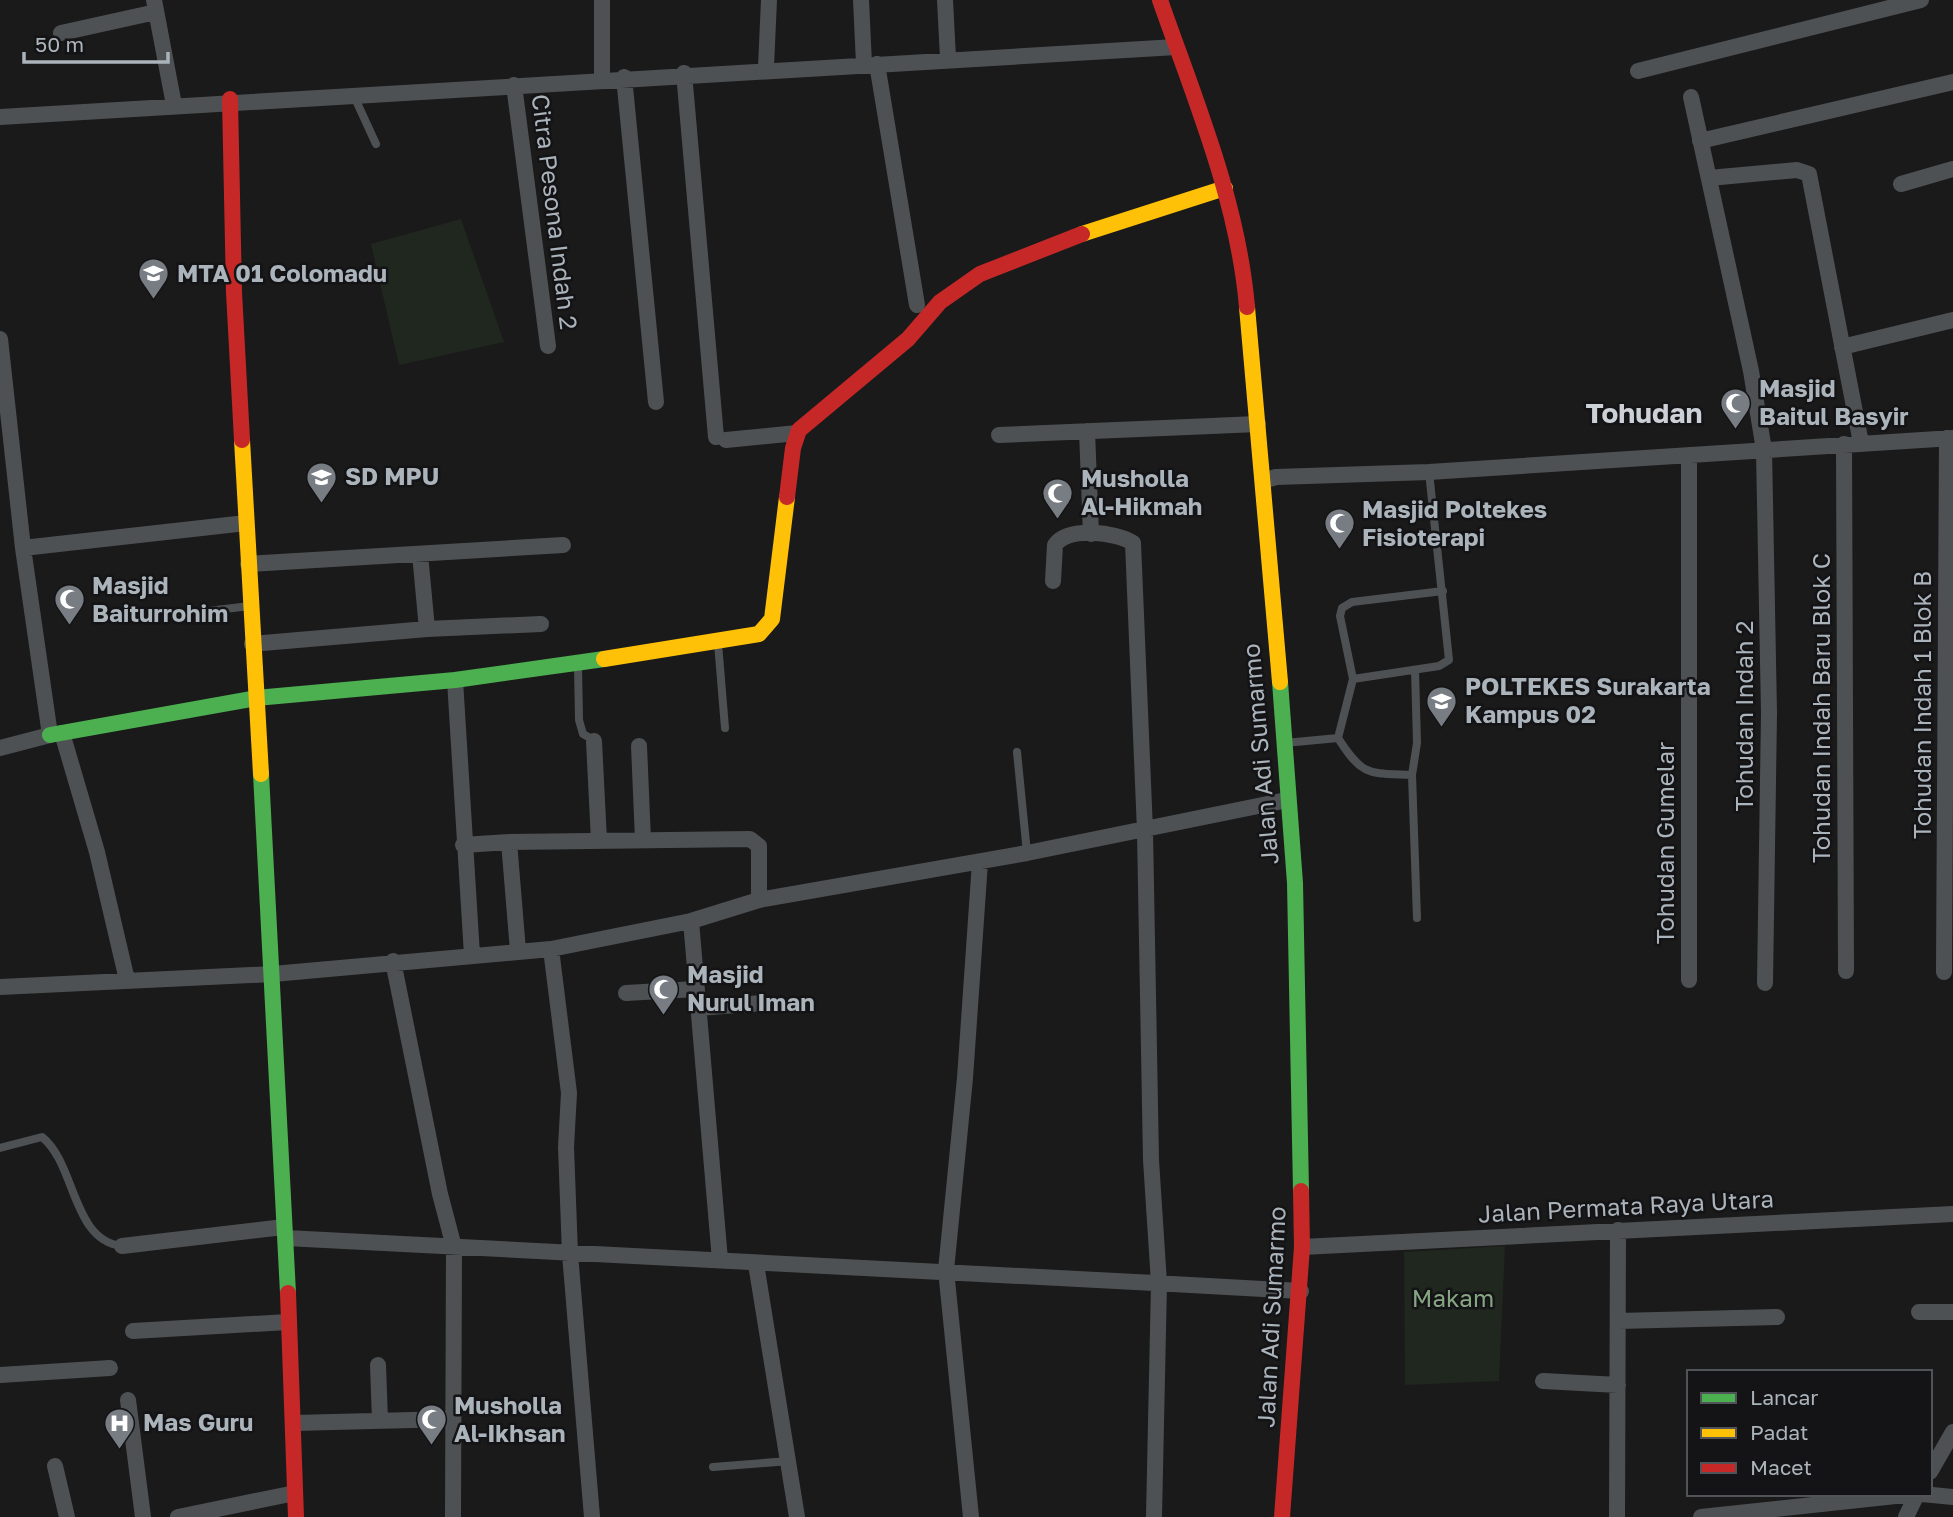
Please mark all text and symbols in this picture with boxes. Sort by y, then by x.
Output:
scale bar [24,21,168,65]
text: 50 m [35,31,84,57]
street label: Citra Pesona Indah 2 [527,92,584,331]
school or university icon: MTA 01 Colomadu [137,257,171,301]
place label: MTA 01 Colomadu [177,258,387,287]
place label: Masjid Baitul Basyir [1759,373,1909,430]
mosque icon: Masjid Baitul Basyir [1719,386,1753,430]
district label: Tohudan [1586,396,1702,429]
school or university icon: SD MPU [305,460,339,504]
place label: SD MPU [345,461,439,490]
place label: Musholla Al-Hikmah [1081,463,1202,520]
mosque icon: Musholla Al-Hikmah [1041,476,1075,520]
place label: Masjid Poltekes Fisioterapi [1362,494,1547,551]
mosque icon: Masjid Poltekes Fisioterapi [1322,507,1356,551]
street label: Tohudan Indah Baru Blok C [1806,553,1835,863]
place label: Masjid Baiturrohim [92,570,228,627]
street label: Tohudan Indah 1 Blok B [1907,571,1936,839]
mosque icon: Masjid Baiturrohim [52,583,86,627]
street label: Tohudan Indah 2 [1729,621,1758,811]
street label: Jalan Adi Sumarmo [1235,642,1284,866]
place label: POLTEKES Surakarta Kampus 02 [1465,671,1711,728]
school or university icon: POLTEKES Surakarta Kampus 02 [1425,684,1459,728]
street label: Tohudan Gumelar [1650,742,1679,944]
place label: Masjid Nurul Iman [687,959,815,1016]
mosque icon: Masjid Nurul Iman [647,972,681,1016]
street label: Jalan Permata Raya Utara [1477,1183,1775,1228]
street label: Jalan Adi Sumarmo [1250,1206,1291,1428]
park label: Makam [1412,1283,1494,1312]
legend [1687,1370,1932,1496]
text: Lancar [1750,1384,1818,1410]
place label: Musholla Al-Ikhsan [454,1390,566,1447]
mosque icon: Musholla Al-Ikhsan [414,1403,448,1447]
hospital icon: Mas Guru [103,1406,137,1450]
place label: Mas Guru [143,1407,253,1436]
text: Padat [1750,1419,1808,1445]
text: Macet [1750,1454,1812,1480]

